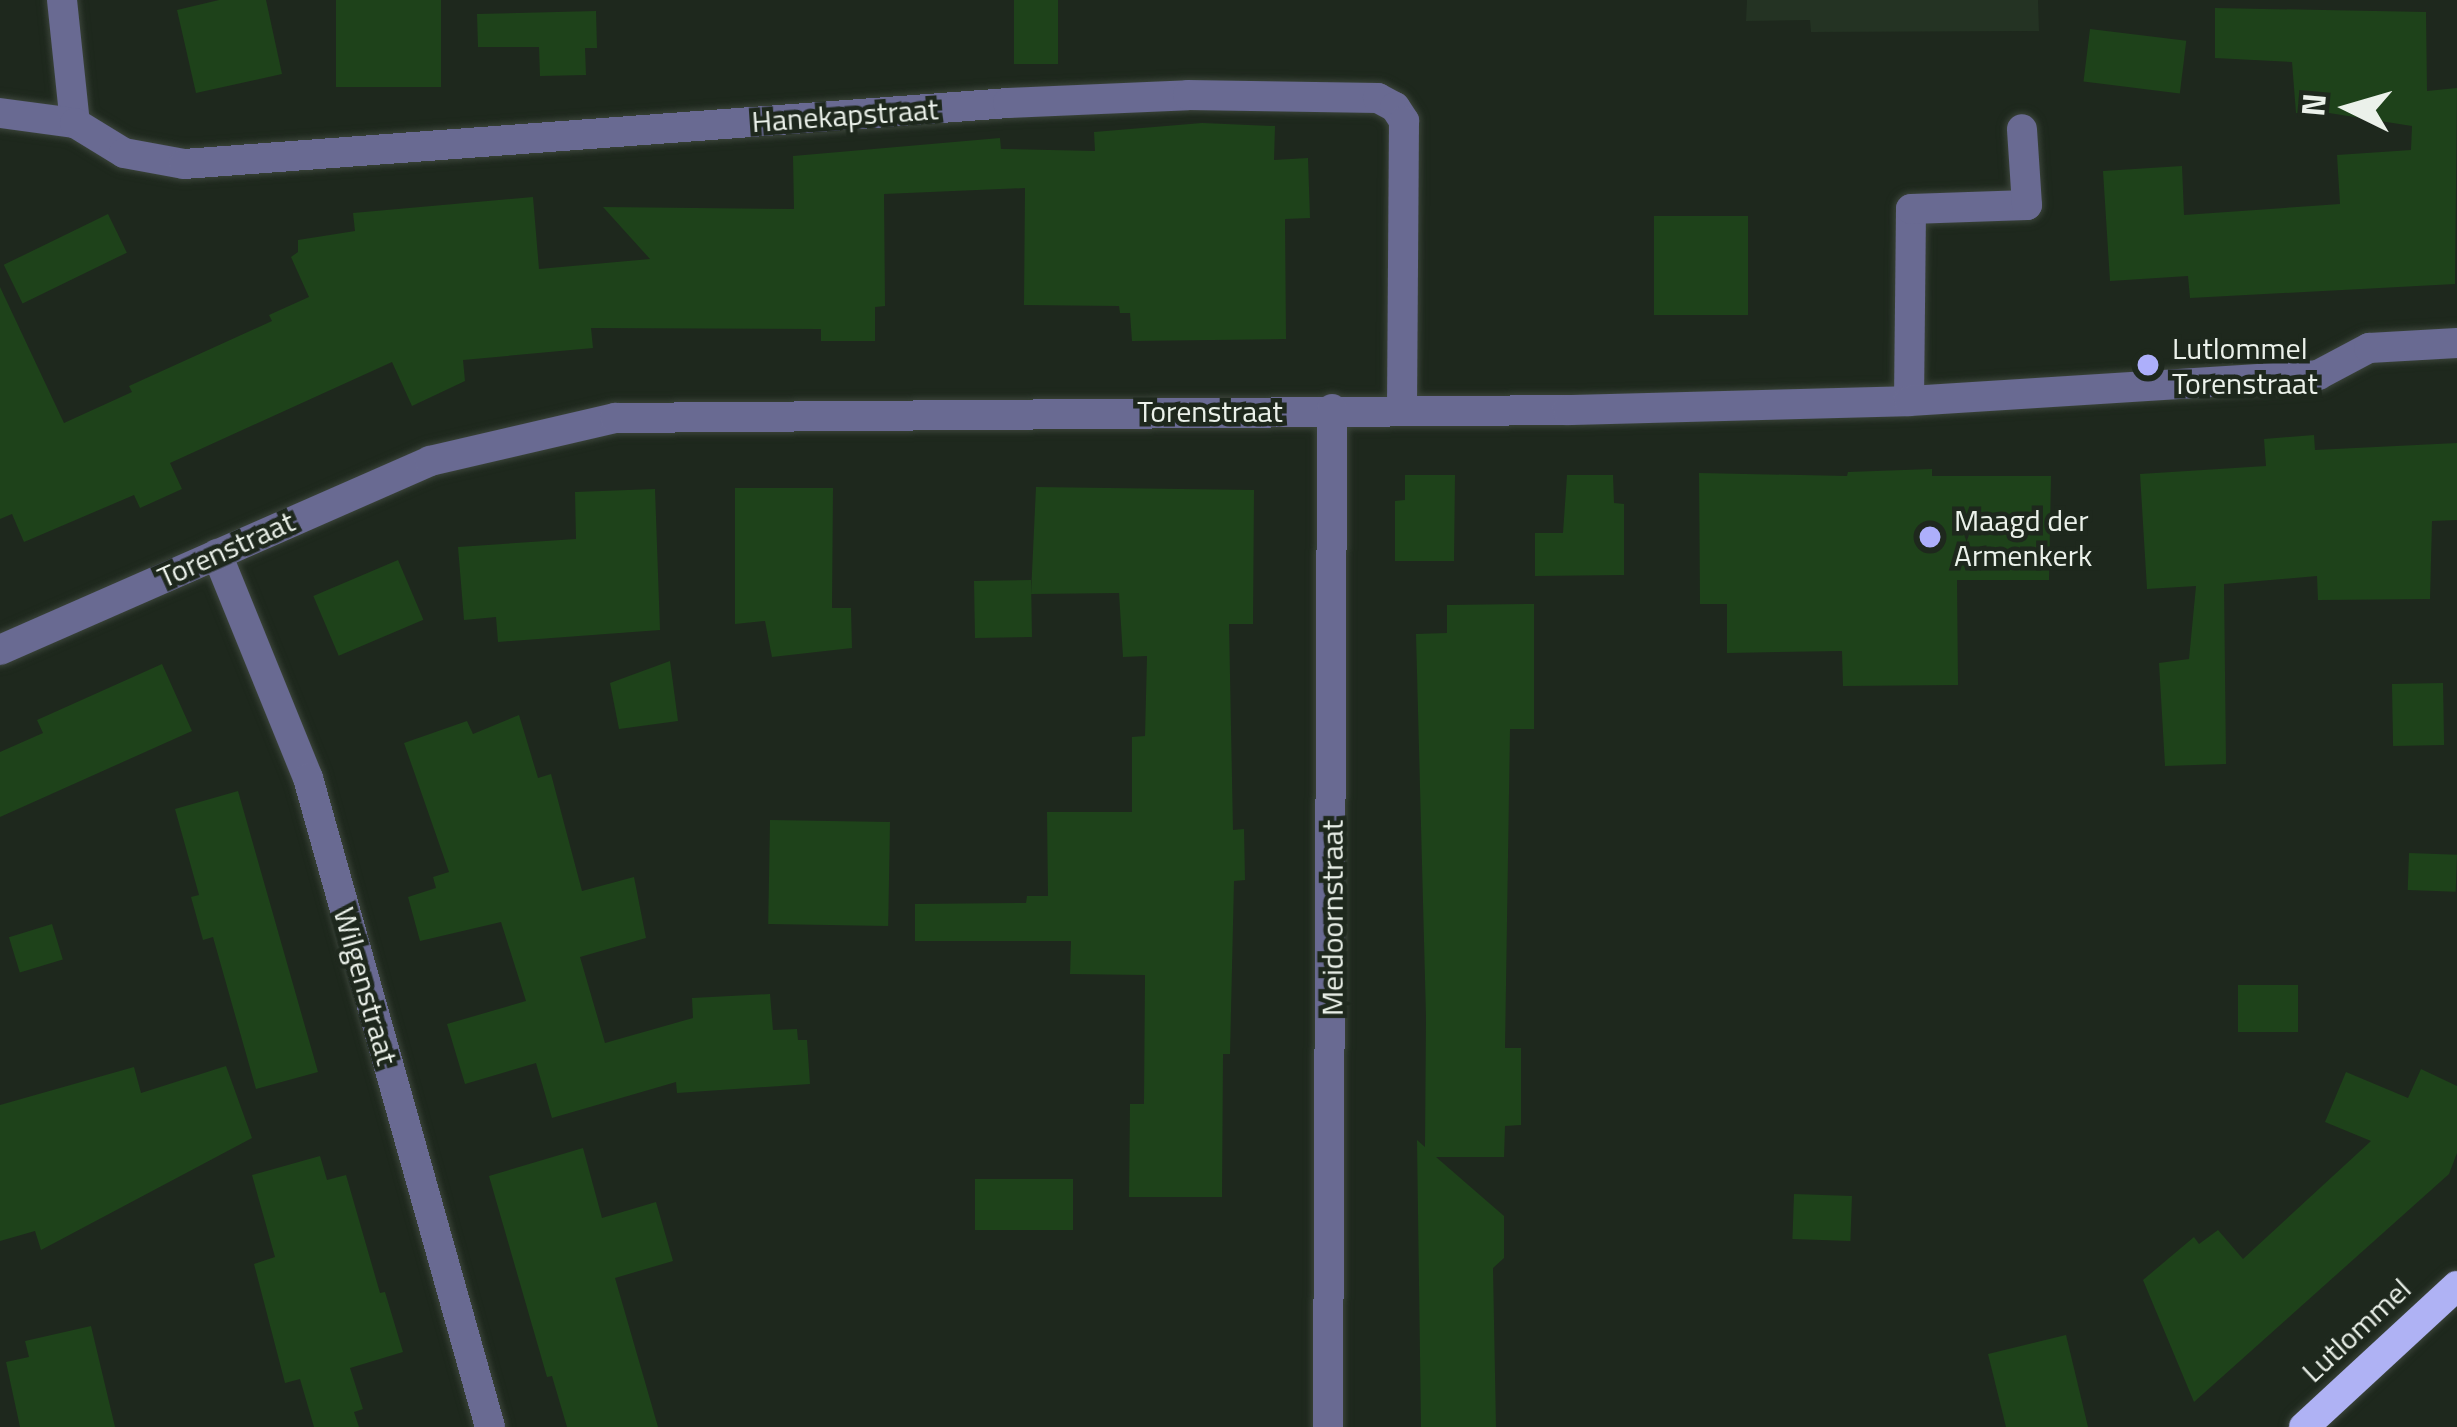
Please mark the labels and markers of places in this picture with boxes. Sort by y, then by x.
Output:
place label: Lutlommel Torenstraat [2172,330,2318,400]
marker: Lutlommel Torenstraat [2135,352,2161,378]
place label: Maagd der Armenkerk [1954,502,2092,572]
marker: Maagd der Armenkerk [1917,524,1943,550]

